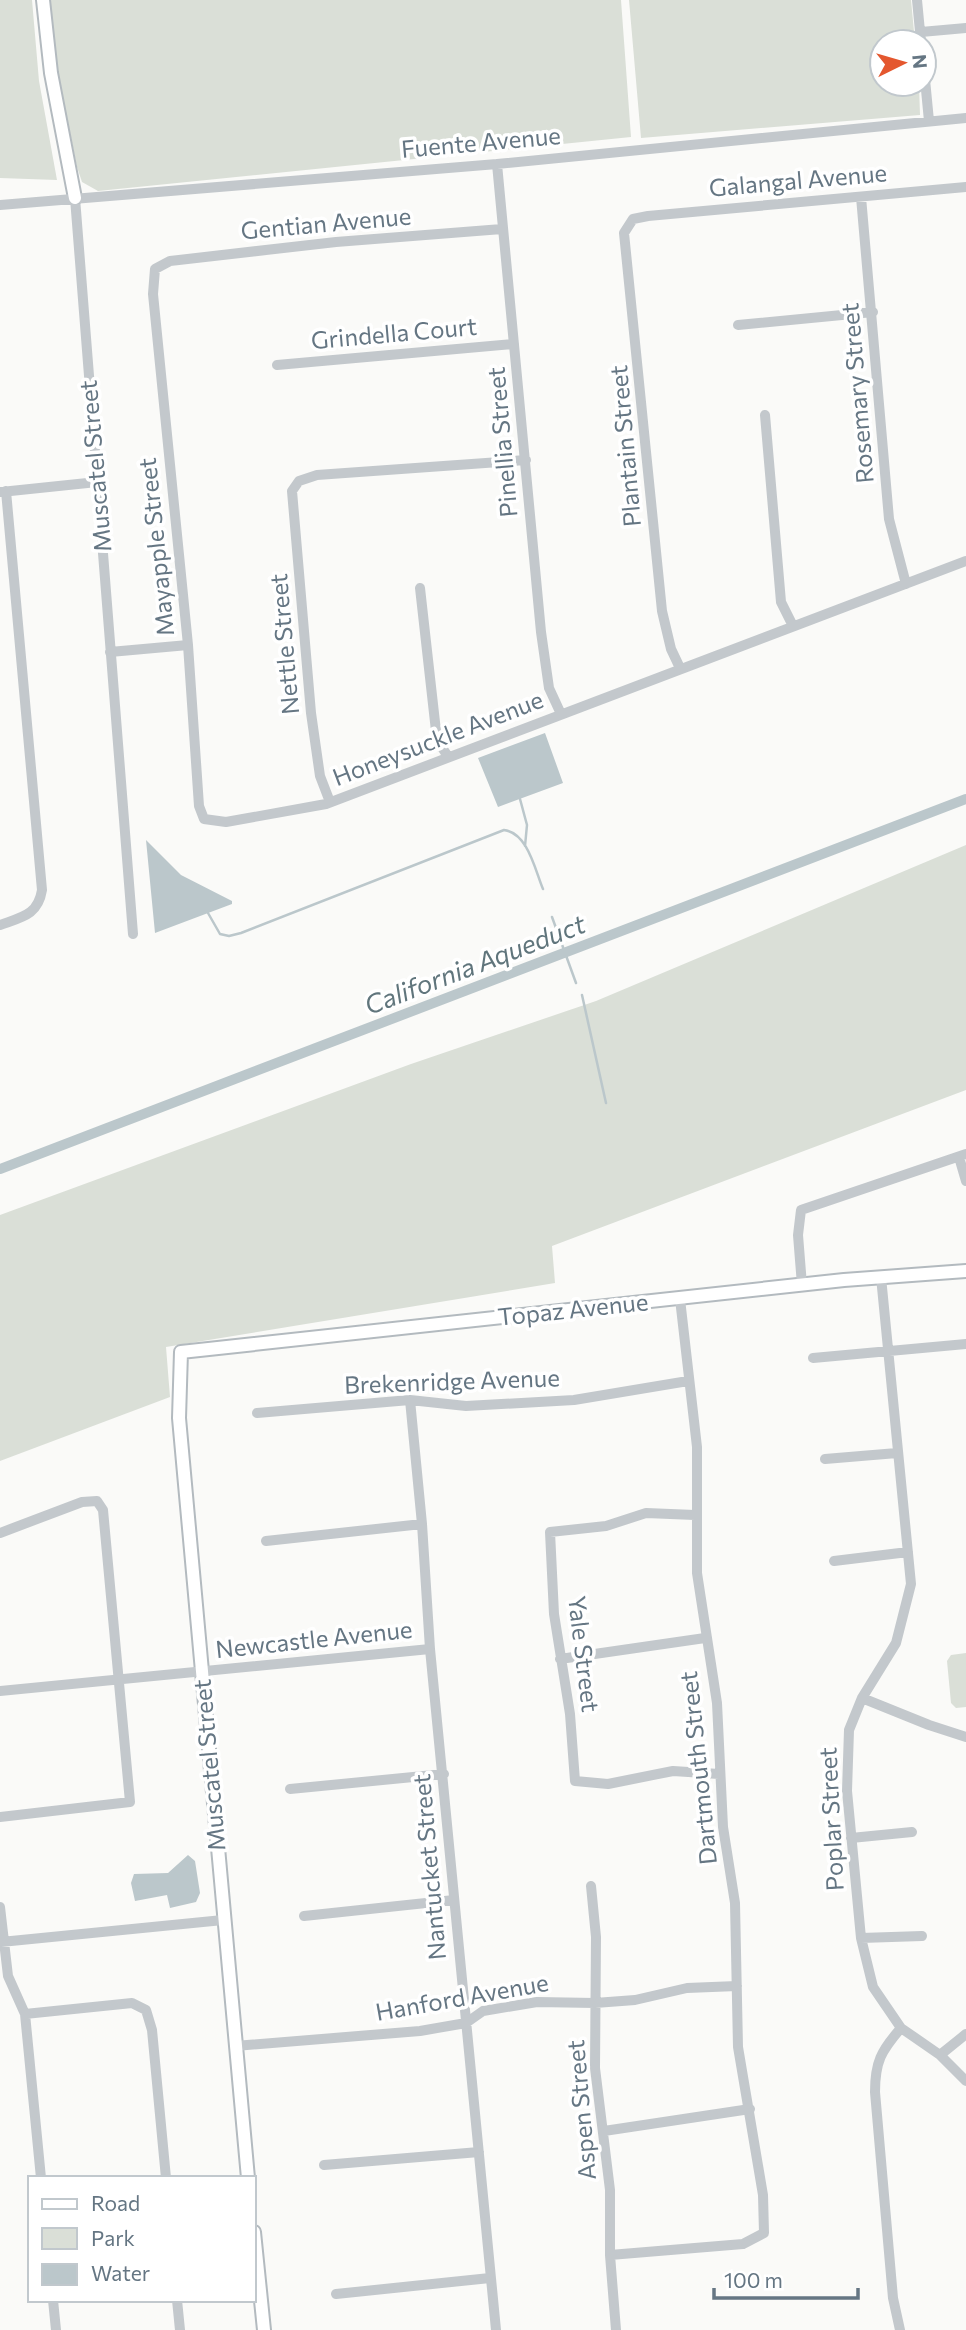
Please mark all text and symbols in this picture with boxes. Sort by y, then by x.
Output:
north arrow [868,28,938,98]
text: N [908,53,933,70]
street label: Fuente Avenue [400,120,562,163]
street label: Galangal Avenue [708,157,888,202]
street label: Gentian Avenue [239,201,412,244]
street label: Rosemary Street [834,302,879,485]
street label: Grindella Court [310,311,478,354]
street label: Plantain Street [603,364,646,528]
street label: Pinellia Street [480,366,523,519]
street label: Muscatel Street [73,379,116,553]
street label: Mayapple Street [132,456,179,638]
street label: Nettle Street [263,572,304,716]
street label: Honeysuckle Avenue [328,684,547,791]
water label: California Aqueduct [360,907,590,1020]
street label: Topaz Avenue [496,1286,650,1331]
street label: Brekenridge Avenue [344,1362,560,1399]
street label: Yale Street [563,1594,606,1714]
street label: Newcastle Avenue [214,1614,414,1663]
street label: Dartmouth Street [673,1670,722,1866]
street label: Muscatel Street [187,1678,230,1852]
street label: Poplar Street [812,1746,849,1892]
street label: Nantucket Street [406,1773,451,1961]
street label: Hanford Avenue [373,1967,551,2026]
street label: Aspen Street [560,2039,601,2181]
legend [28,2176,256,2302]
text: Road [91,2190,140,2215]
text: Park [91,2225,135,2250]
scale bar [714,2256,858,2300]
text: Water [91,2260,150,2285]
text: 100 m [724,2267,783,2292]

